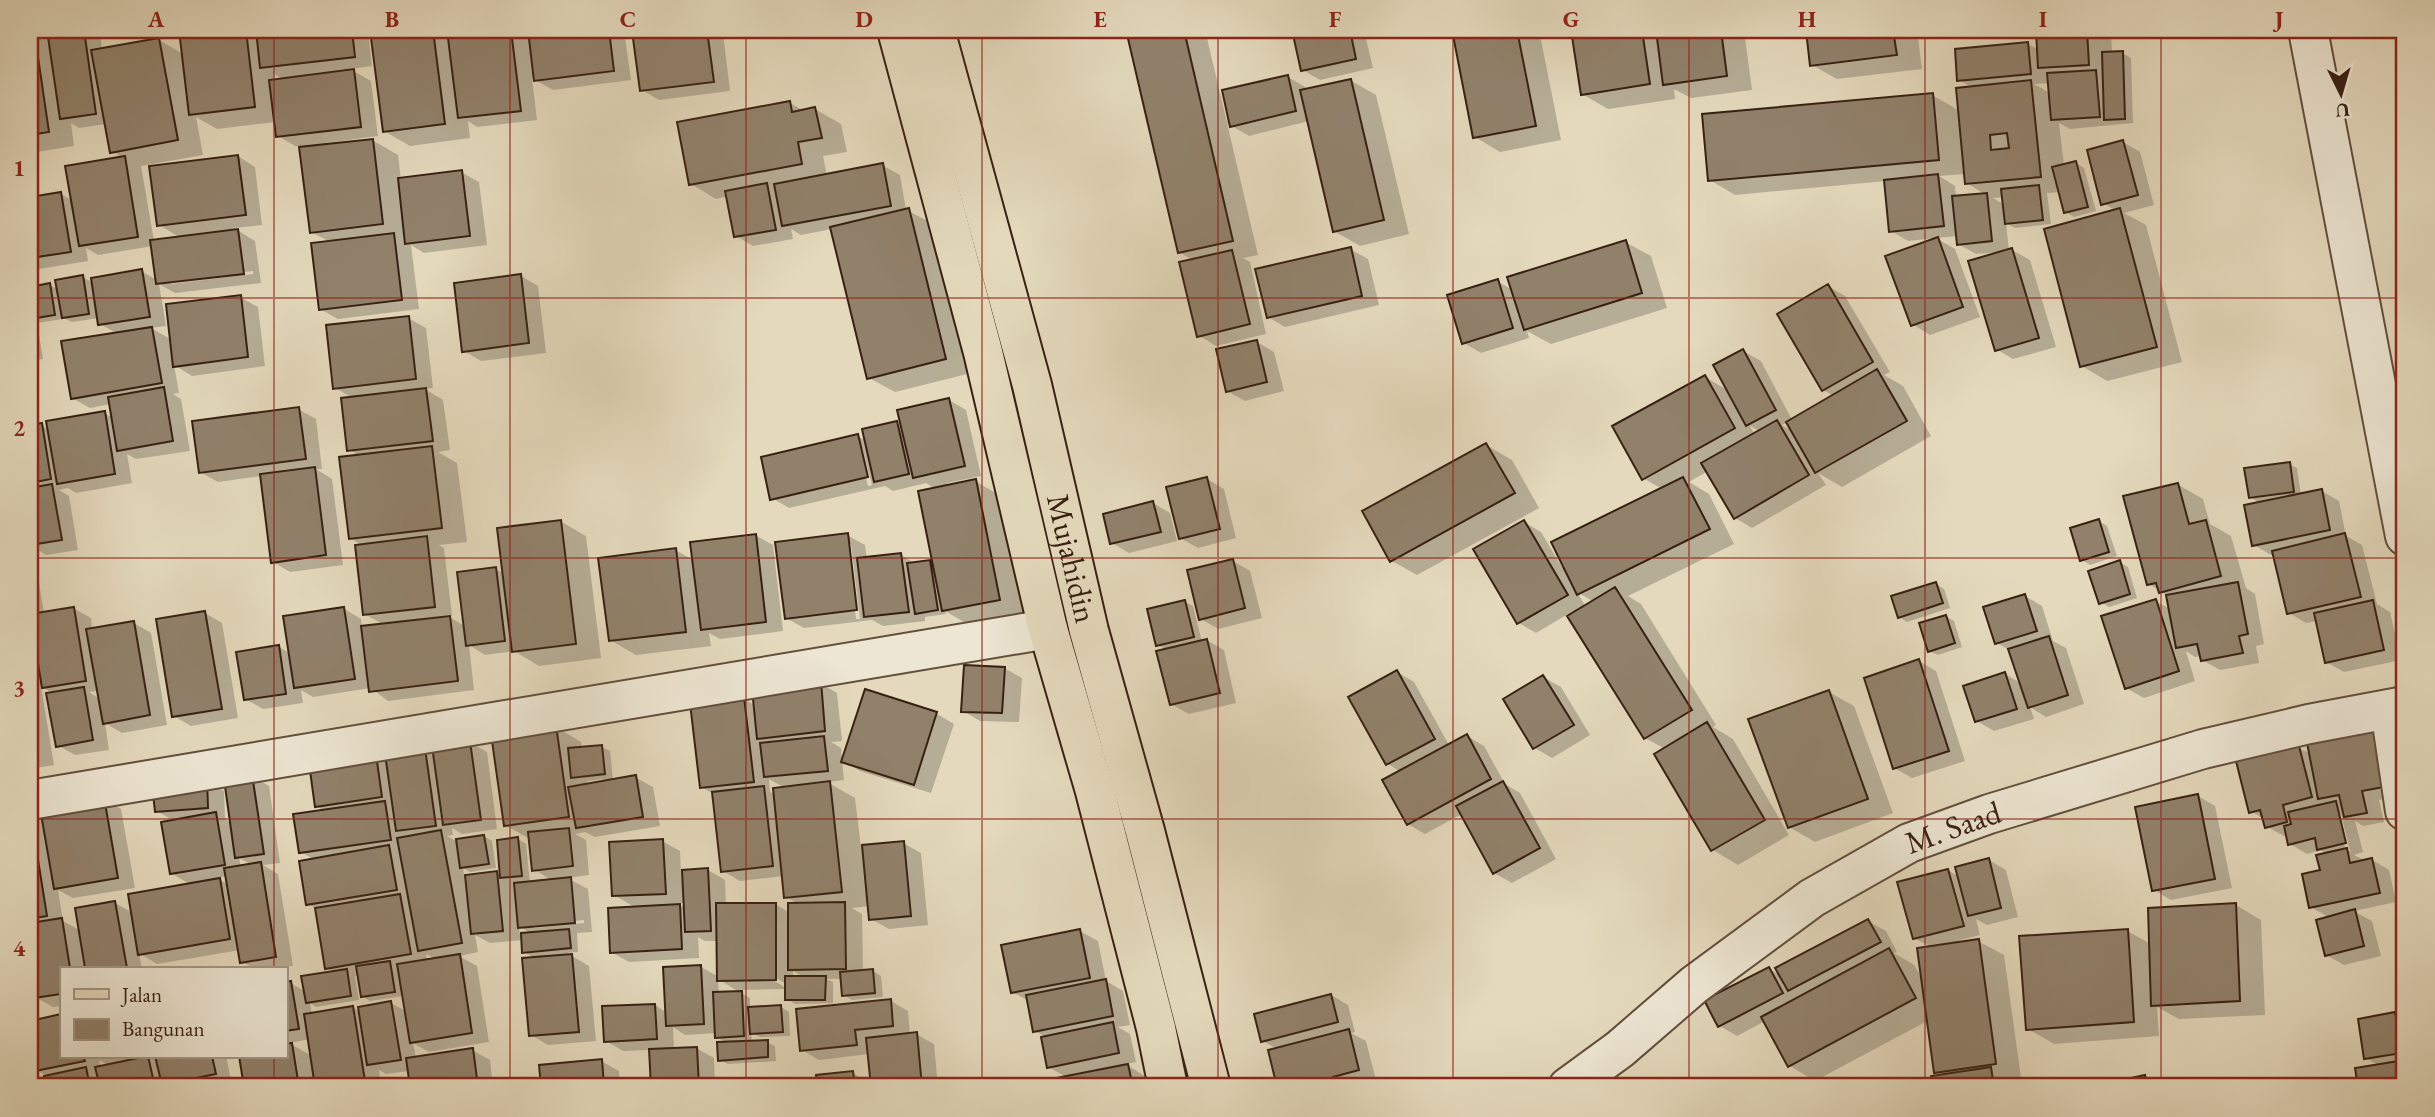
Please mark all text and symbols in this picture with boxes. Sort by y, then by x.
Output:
text: A [147,4,165,34]
text: B [385,4,399,34]
text: C [620,4,636,34]
text: D [855,4,873,34]
text: E [1093,4,1107,34]
text: F [1329,4,1342,34]
text: G [1563,4,1579,34]
text: H [1798,4,1816,34]
text: I [2039,4,2047,34]
text: J [2273,4,2284,34]
north arrow [2306,60,2376,130]
text: U [2334,97,2351,124]
text: 1 [13,153,25,183]
text: 2 [13,413,25,443]
street label: Mujahidin [1037,490,1107,627]
text: 3 [13,673,25,703]
street label: M. Saad [1899,790,2007,864]
text: 4 [13,933,26,963]
legend [60,967,287,1058]
text: Jalan [120,981,162,1008]
text: Bangunan [122,1015,205,1042]

